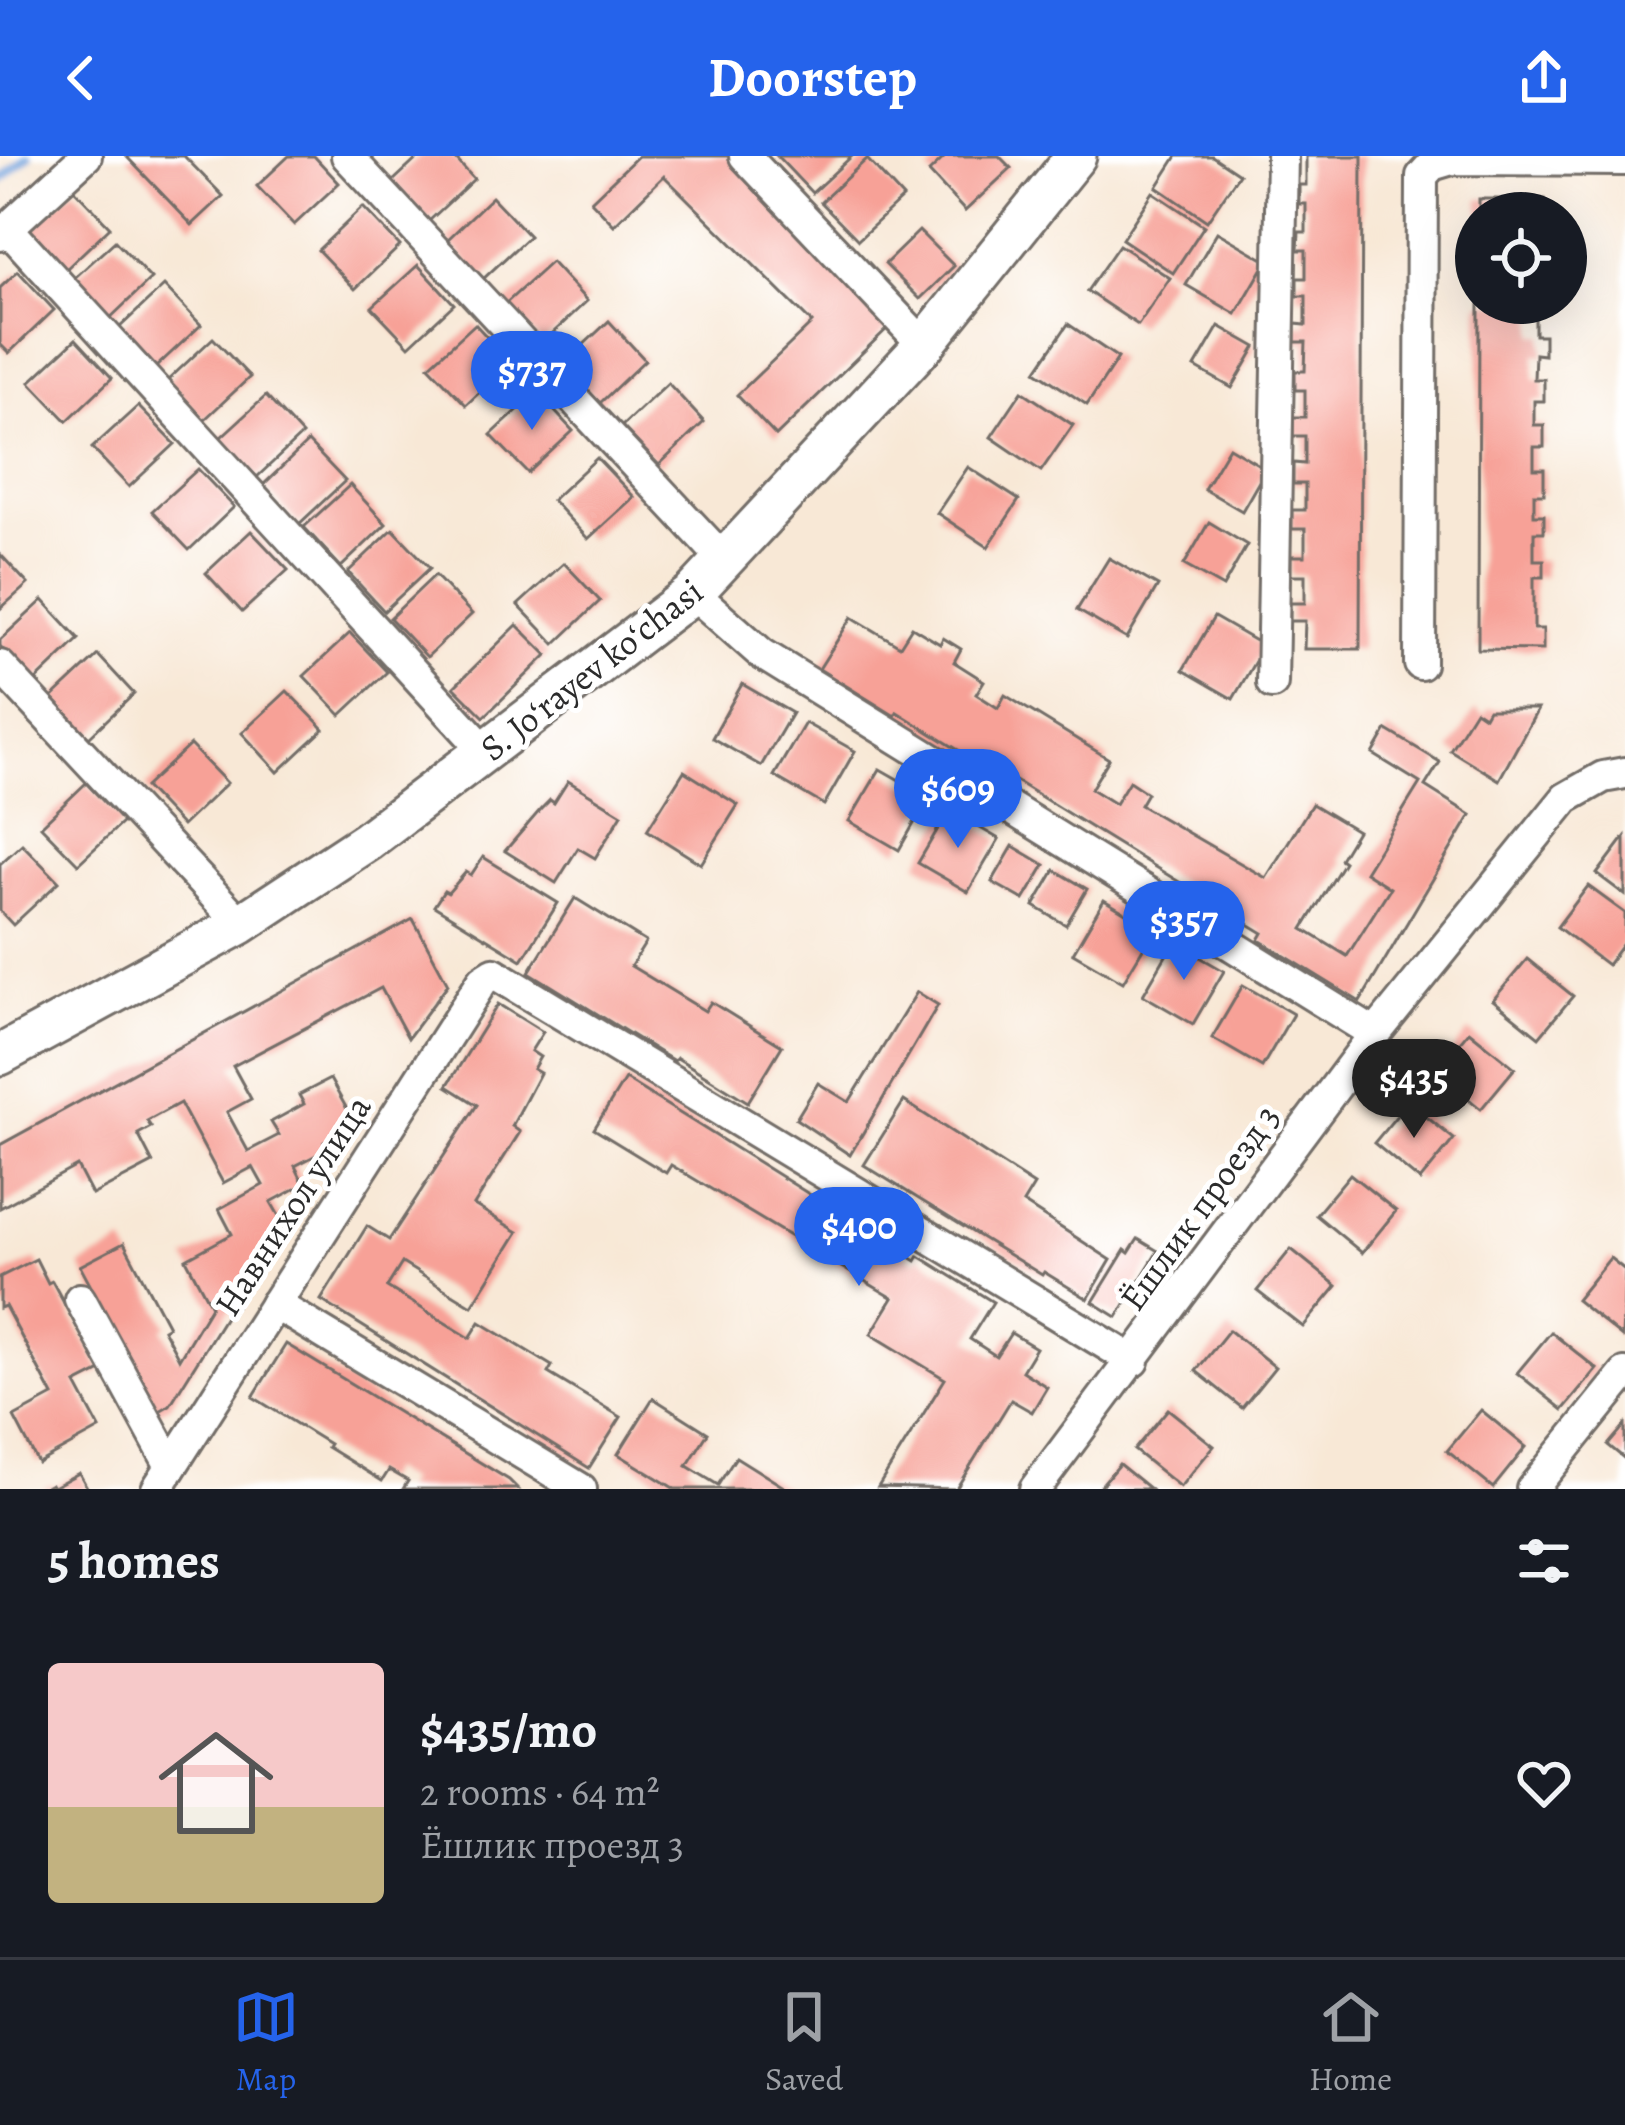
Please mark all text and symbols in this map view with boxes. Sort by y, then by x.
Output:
text: Doorstep [708,41,917,115]
icon: back [48,45,114,111]
icon: share [1511,45,1577,111]
map controls [1455,192,1587,324]
button: locate [1455,192,1587,324]
pin: $737 [461,331,603,433]
text: $737 [498,343,566,396]
street label: S. Joʻrayev koʻchasi [470,567,713,772]
pin: $609 [887,749,1029,851]
text: $609 [921,761,995,814]
pin: $357 [1113,881,1255,983]
text: $357 [1150,893,1218,946]
pin: $435 [1343,1039,1485,1141]
text: $435 [1379,1051,1449,1104]
street label: Навнихол улица [203,1085,382,1325]
street label: Ёшлик проезд 3 [1108,1094,1291,1320]
pin: $400 [788,1187,930,1289]
text: $400 [821,1199,897,1252]
text: 5 homes [48,1526,220,1596]
icon: filters [1511,1528,1577,1594]
text: $435/mo [420,1695,597,1765]
icon: home [144,1711,288,1855]
icon: heart [1511,1750,1577,1816]
text: 2 rooms · 64 m² [420,1765,660,1818]
text: Ёшлик проезд 3 [420,1818,684,1871]
tab: Map [233,1984,299,2101]
tab: Saved [765,1984,843,2101]
tab: Home [1309,1984,1392,2101]

